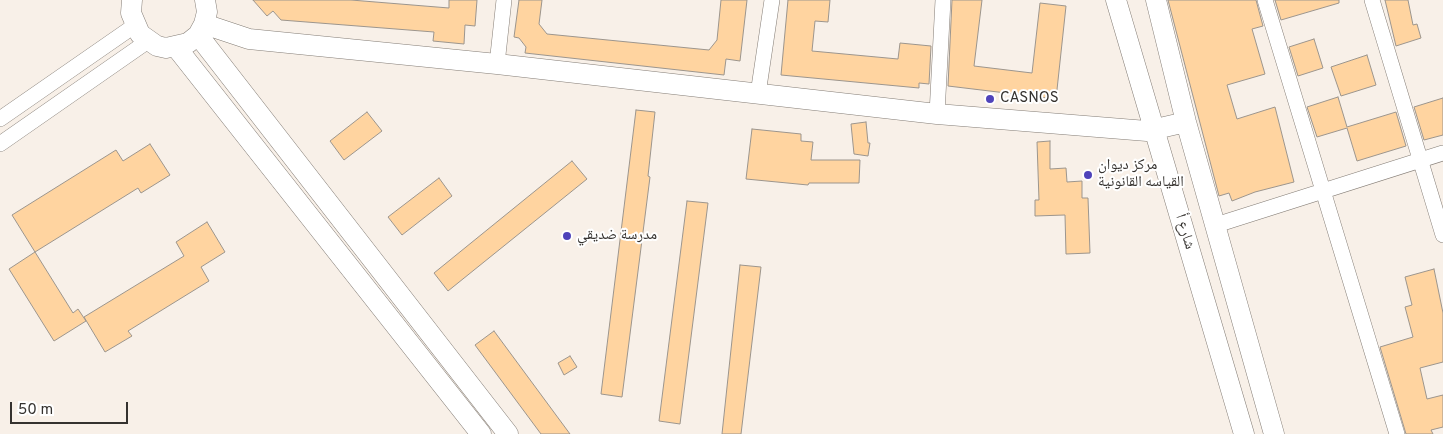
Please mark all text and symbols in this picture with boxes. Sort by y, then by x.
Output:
place label: CASNOS [1000,90,1059,108]
marker: CASNOS [984,93,996,105]
place label: مركز ديوان القياسه القانونية [1098,157,1184,192]
marker: مركز ديوان القياسه القانونية [1082,169,1094,181]
street label: شارع أ [1170,212,1198,252]
place label: مدرسة ضديقي [577,227,657,245]
marker: مدرسة ضديقي [561,230,573,242]
scale bar [12,392,130,424]
text: 50 m [18,401,53,420]

